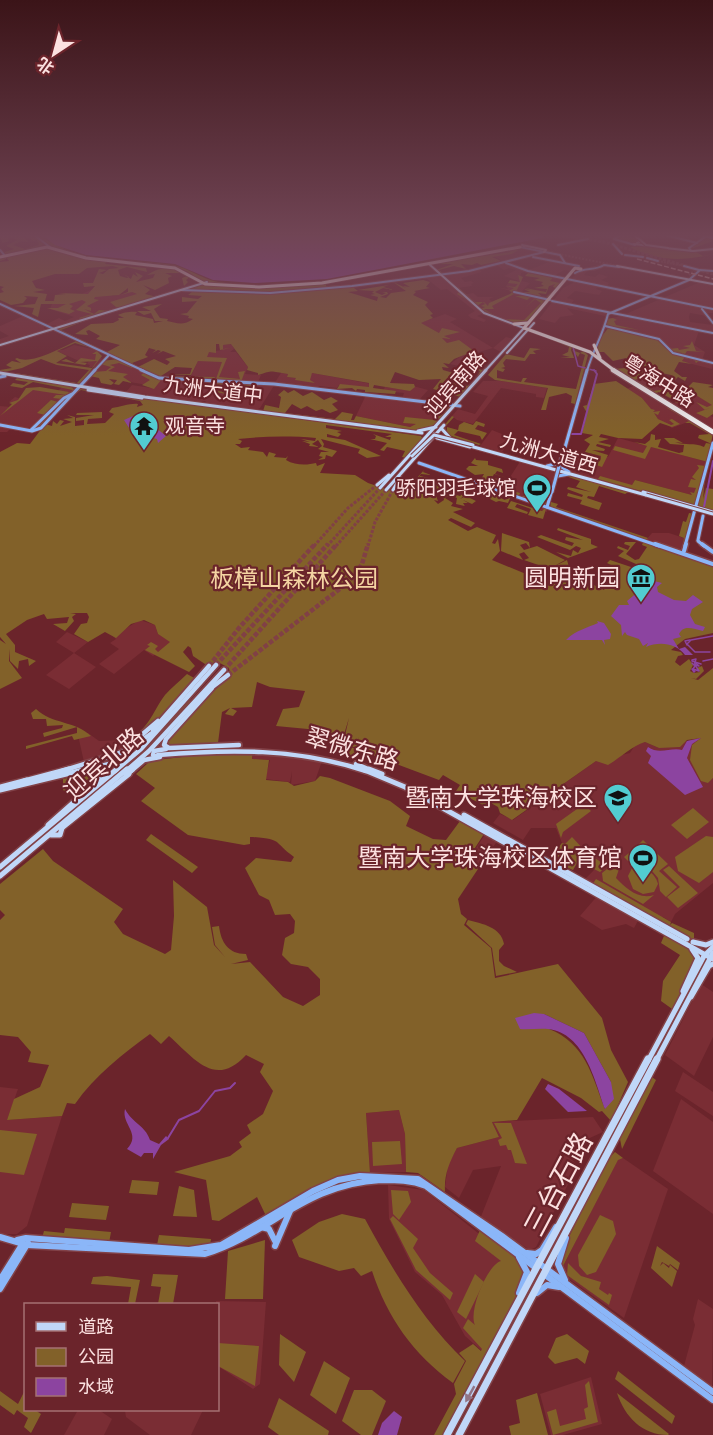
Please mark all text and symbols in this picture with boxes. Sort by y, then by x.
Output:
north arrow [24,24,84,84]
text: 北 [32,52,59,80]
street label: 迎宾南路 [418,345,493,424]
street label: 粤海中路 [617,348,700,415]
street label: 九洲大道中 [162,370,264,411]
temple icon: 观音寺 [128,410,160,452]
place label: 观音寺 [165,412,225,441]
street label: 九洲大道西 [497,426,601,481]
sports icon: 骄阳羽毛球馆 [521,472,553,514]
place label: 骄阳羽毛球馆 [396,474,516,503]
place label: 圆明新园 [524,560,620,595]
park label: 板樟山森林公园 [210,561,378,596]
museum icon: 圆明新园 [625,562,657,604]
street label: 翠微东路 [301,718,403,779]
street label: 迎宾北路 [56,719,151,808]
place label: 暨南大学珠海校区 [405,780,597,815]
school or university icon: 暨南大学珠海校区 [602,782,634,824]
place label: 暨南大学珠海校区体育馆 [358,840,622,875]
sports icon: 暨南大学珠海校区体育馆 [627,842,659,884]
street label: 三台石路 [514,1125,603,1243]
legend [24,1303,219,1411]
text: 道路 [78,1314,114,1340]
text: 公园 [78,1344,114,1370]
text: 水域 [78,1374,114,1400]
one-way arrow [465,1386,475,1403]

